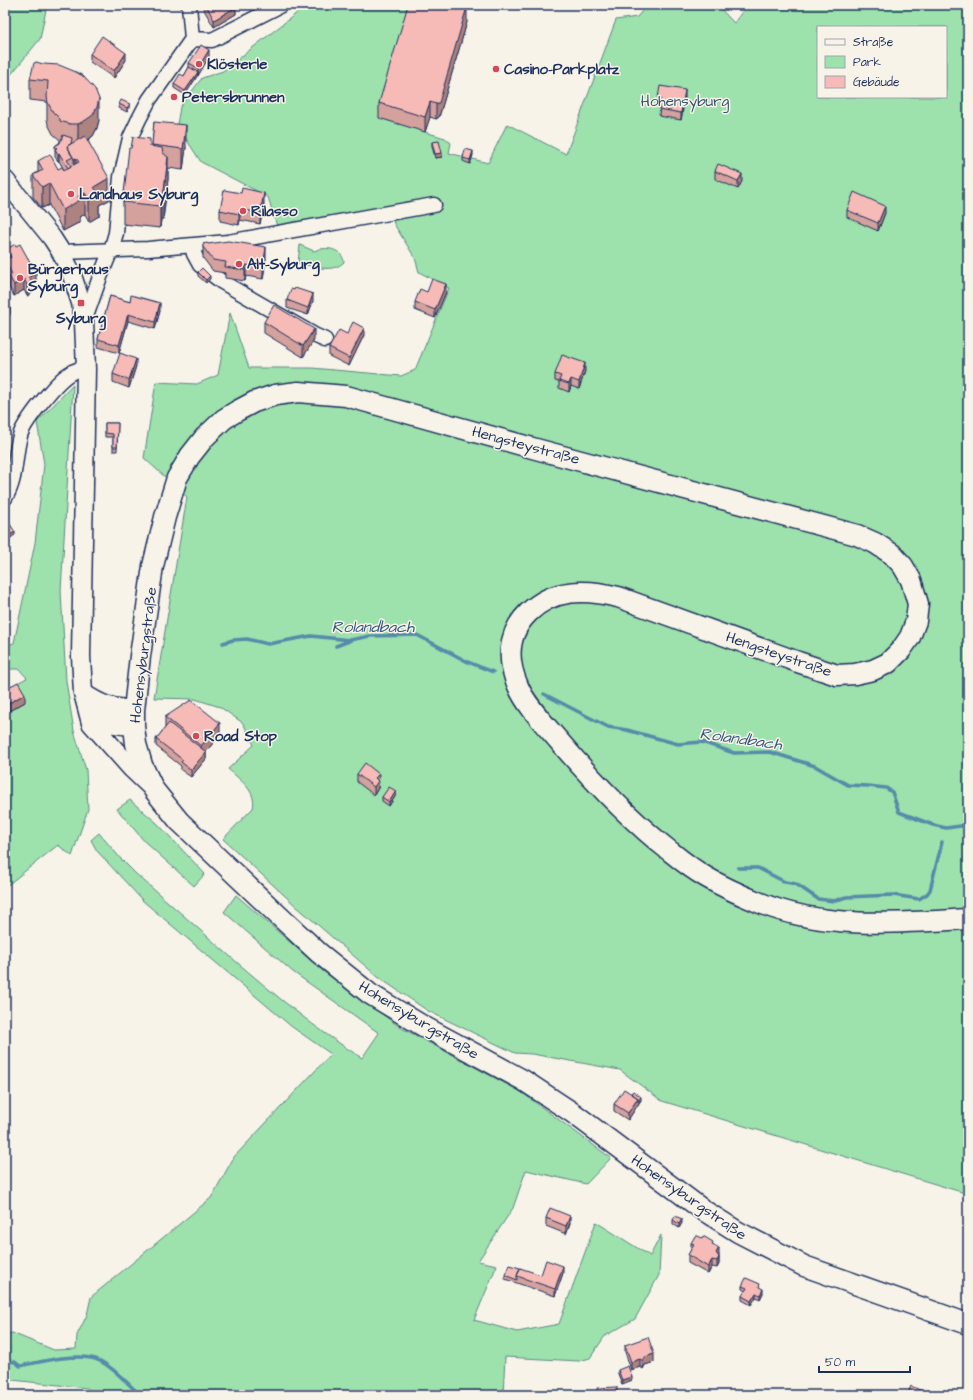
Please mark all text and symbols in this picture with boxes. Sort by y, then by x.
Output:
legend [817,26,947,98]
text: Straße [853,34,894,51]
place label: Klösterle [207,54,267,75]
text: Park [853,54,881,71]
marker: Klösterle [194,59,204,69]
place label: Casino-Parkplatz [504,59,620,80]
marker: Casino-Parkplatz [491,64,501,74]
text: Gebäude [853,74,900,91]
place label: Petersbrunnen [182,87,285,108]
park label: Hohensyburg [641,91,729,113]
marker: Petersbrunnen [169,92,179,102]
place label: Landhaus Syburg [79,184,199,207]
marker: Landhaus Syburg [66,189,76,199]
place label: Rilasso [251,201,298,222]
marker: Rilasso [238,206,248,216]
place label: Alt-Syburg [247,254,320,277]
place label: Bürgerhaus Syburg [27,259,109,299]
marker: Alt-Syburg [234,259,244,269]
marker: Bürgerhaus Syburg [15,273,25,283]
marker: Syburg [76,298,86,308]
place label: Syburg [55,308,106,331]
street label: Hengsteystraße [469,421,582,471]
street label: Hohensyburgstraße [125,586,163,724]
water label: Rolandbach [332,616,415,638]
street label: Hengsteystraße [723,627,835,683]
water label: Rolandbach [699,722,784,756]
place label: Road Stop [204,726,278,747]
marker: Road Stop [191,731,201,741]
street label: Hohensyburgstraße [354,976,483,1065]
street label: Hohensyburgstraße [626,1150,751,1246]
scale bar [819,1348,910,1374]
text: 50 m [825,1354,856,1371]

